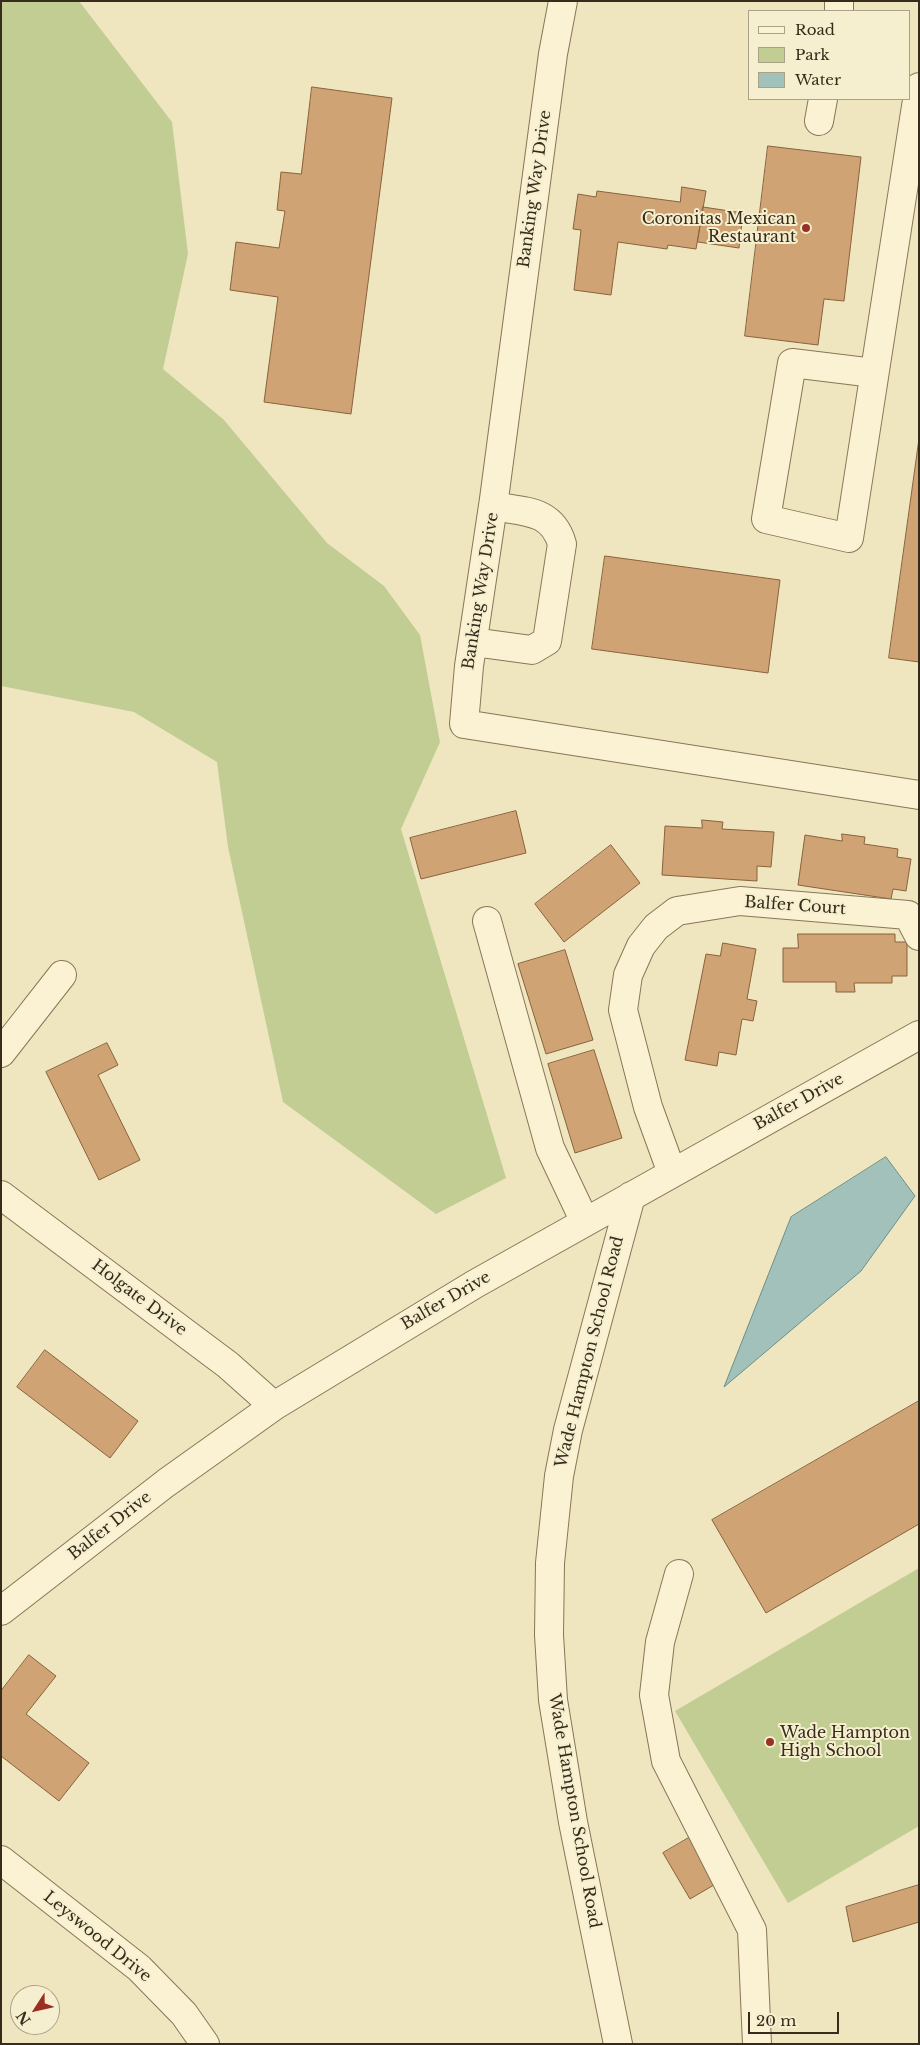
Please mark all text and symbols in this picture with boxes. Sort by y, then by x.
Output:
legend [748,10,910,100]
text: Road [795,20,835,39]
text: Park [795,45,830,64]
text: Water [795,70,841,89]
street label: Banking Way Drive [514,109,556,269]
place label: Coronitas Mexican Restaurant [642,209,796,247]
marker: Coronitas Mexican Restaurant [800,222,812,234]
street label: Banking Way Drive [459,511,503,671]
street label: Balfer Court [744,893,846,919]
street label: Balfer Drive [751,1069,847,1135]
street label: Wade Hampton School Road [552,1234,628,1470]
street label: Holgate Drive [88,1256,190,1340]
street label: Balfer Drive [398,1268,494,1334]
street label: Balfer Drive [65,1488,155,1564]
street label: Wade Hampton School Road [544,1692,604,1930]
place label: Wade Hampton High School [780,1723,910,1761]
marker: Wade Hampton High School [764,1736,776,1748]
street label: Leyswood Drive [39,1888,155,1986]
north arrow [10,1985,60,2035]
scale bar [750,2002,841,2034]
text: N [12,2007,35,2029]
text: 20 m [756,2011,796,2030]

